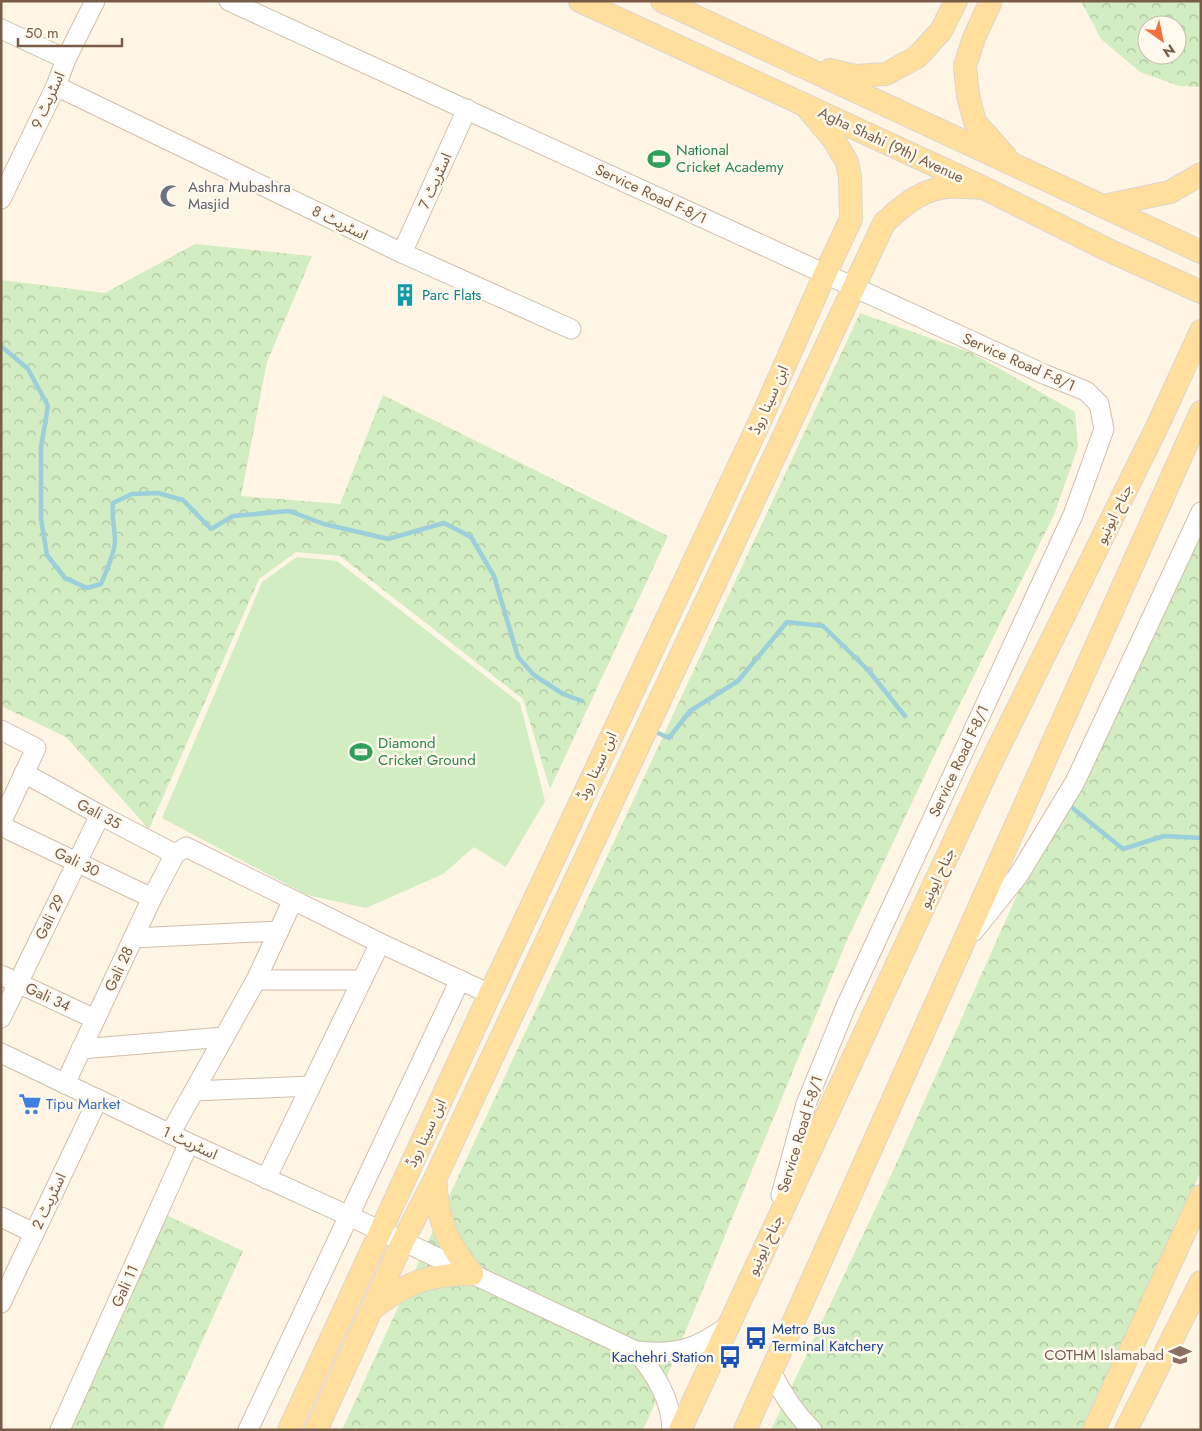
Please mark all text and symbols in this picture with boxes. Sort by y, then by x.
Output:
scale bar [18,15,121,47]
north arrow [1137,15,1187,65]
text: 50 m [25,22,59,44]
text: N [1159,39,1179,62]
street label: اسٹریٹ 9 [26,68,70,132]
street label: Agha Shahi (9th) Avenue [815,102,968,189]
place label: National Cricket Academy [676,139,784,178]
sports icon: National Cricket Academy [646,146,672,172]
street label: اسٹریٹ 7 [413,149,457,213]
street label: Service Road F-8/1 [591,158,711,230]
place label: Ashra Mubashra Masjid [188,176,291,215]
mosque icon: Ashra Mubashra Masjid [158,183,184,209]
street label: اسٹریٹ 8 [308,200,372,246]
building icon: Parc Flats [392,282,418,308]
place label: Parc Flats [422,284,481,306]
street label: Service Road F-8/1 [959,327,1079,397]
street label: ابن سینا روڈ [744,362,794,438]
street label: جناح ایونیو [1090,480,1139,548]
street label: Service Road F-8/1 [923,701,995,821]
street label: ابن سینا روڈ [571,728,623,804]
place label: Diamond Cricket Ground [378,732,476,771]
sports icon: Diamond Cricket Ground [348,739,374,765]
street label: Gali 35 [73,793,125,835]
street label: Gali 30 [51,842,103,882]
street label: جناح ایونیو [913,844,962,912]
street label: Gali 29 [30,891,70,943]
street label: Gali 28 [99,943,139,995]
street label: Gali 34 [22,977,74,1017]
street label: Service Road F-8/1 [772,1073,828,1195]
supermarket icon: Tipu Market [17,1091,43,1117]
place label: Tipu Market [46,1093,120,1115]
street label: ابن سینا روڈ [400,1095,452,1171]
street label: اسٹریٹ 1 [159,1121,221,1165]
street label: اسٹریٹ 2 [26,1169,72,1233]
street label: جناح ایونیو [741,1211,790,1279]
street label: Gali 11 [106,1261,144,1311]
place label: Metro Bus Terminal Katchery [772,1318,884,1357]
bus stop icon: Metro Bus Terminal Katchery [743,1325,769,1351]
school or university icon: COTHM Islamabad [1167,1342,1193,1368]
bus stop icon: Kachehri Station [717,1344,743,1370]
place label: COTHM Islamabad [1044,1344,1164,1366]
place label: Kachehri Station [612,1346,714,1368]

